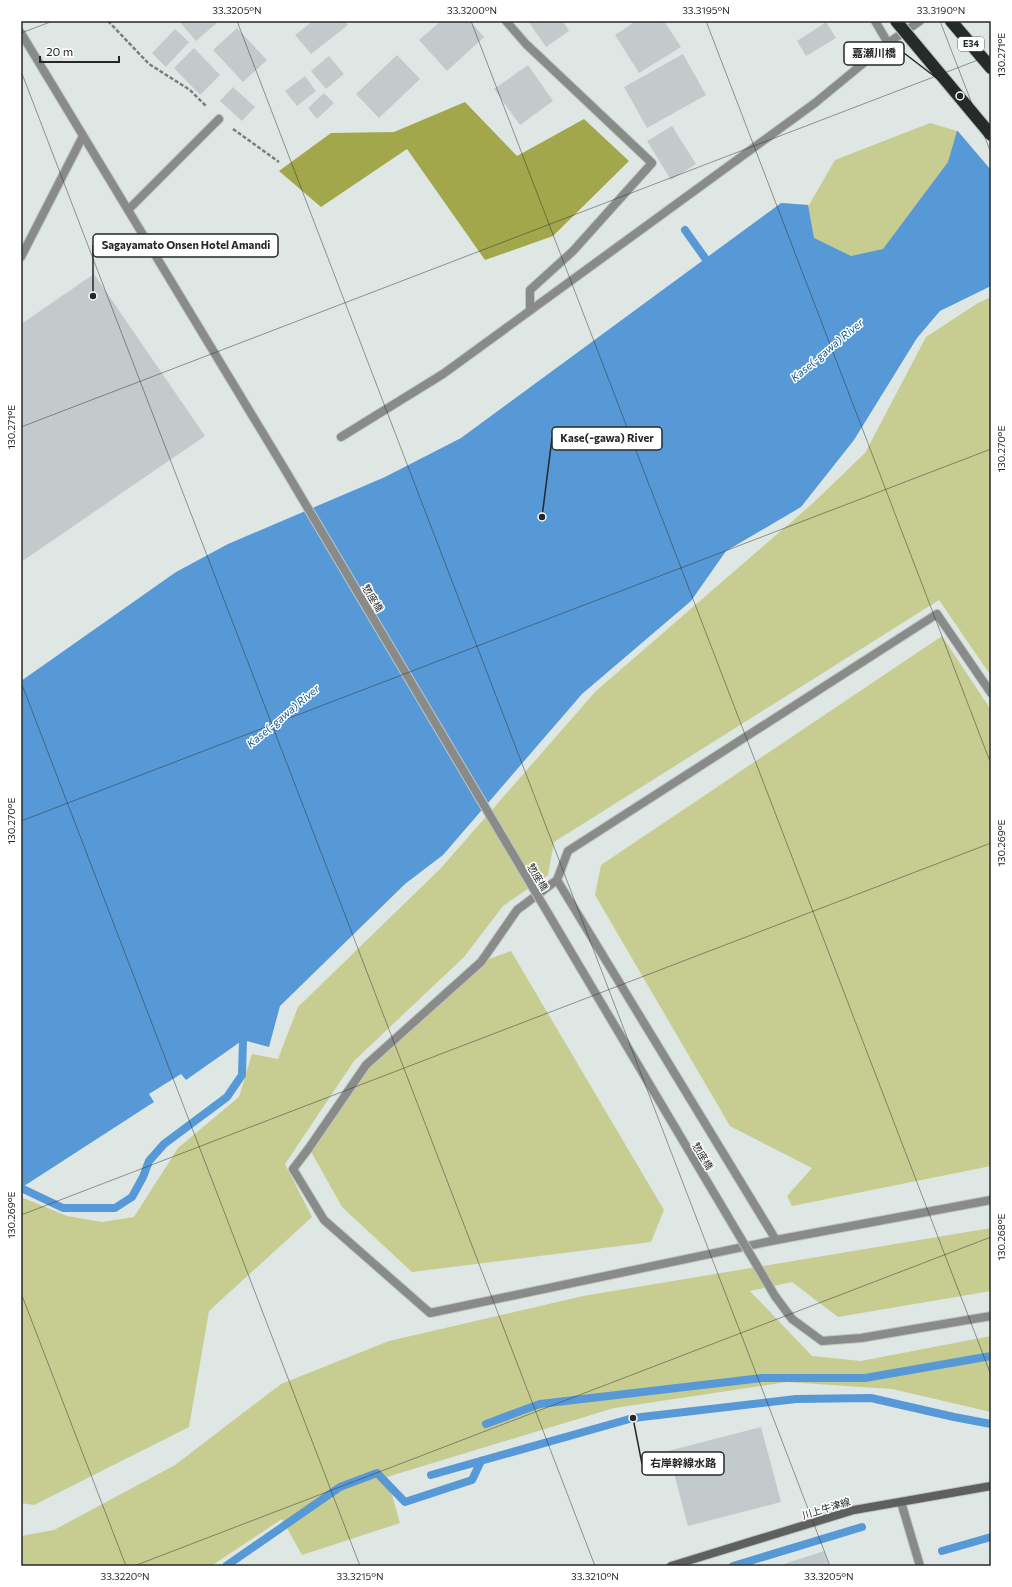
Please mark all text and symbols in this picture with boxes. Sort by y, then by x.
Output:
text: 33.3205°N [212,4,262,16]
text: 33.3200°N [447,4,497,16]
text: 33.3195°N [682,4,730,16]
text: 33.3190°N [917,4,965,16]
text: 130.271°E [995,33,1007,77]
road number: E34 [958,37,984,51]
scale bar [40,38,119,64]
callout: 嘉瀬川橋 [844,42,904,65]
text: 20 m [46,44,73,58]
text: 嘉瀬川橋 [852,46,896,59]
callout: Sagayamato Onsen Hotel Amandi [93,234,278,257]
text: Sagayamato Onsen Hotel Amandi [102,238,270,251]
water label: Kase(-gawa) River [788,315,866,384]
text: 130.271°E [5,405,17,449]
text: 130.270°E [995,426,1007,472]
callout: Kase(-gawa) River [552,427,662,450]
text: Kase(-gawa) River [560,431,654,444]
street label: 惣座橋 [360,582,386,614]
water label: Kase(-gawa) River [244,681,322,750]
text: 130.270°E [5,798,17,844]
text: 130.269°E [995,820,1007,866]
street label: 惣座橋 [525,861,551,893]
street label: 惣座橋 [690,1140,716,1172]
text: 130.269°E [5,1192,17,1238]
text: 130.268°E [995,1213,1007,1260]
callout: 右岸幹線水路 [642,1452,724,1475]
text: 右岸幹線水路 [650,1456,717,1469]
street label: 川上牛津線 [800,1495,852,1521]
text: 33.3220°N [100,1570,150,1582]
text: 33.3215°N [336,1570,384,1582]
text: 33.3210°N [571,1570,619,1582]
text: 33.3205°N [804,1570,854,1582]

